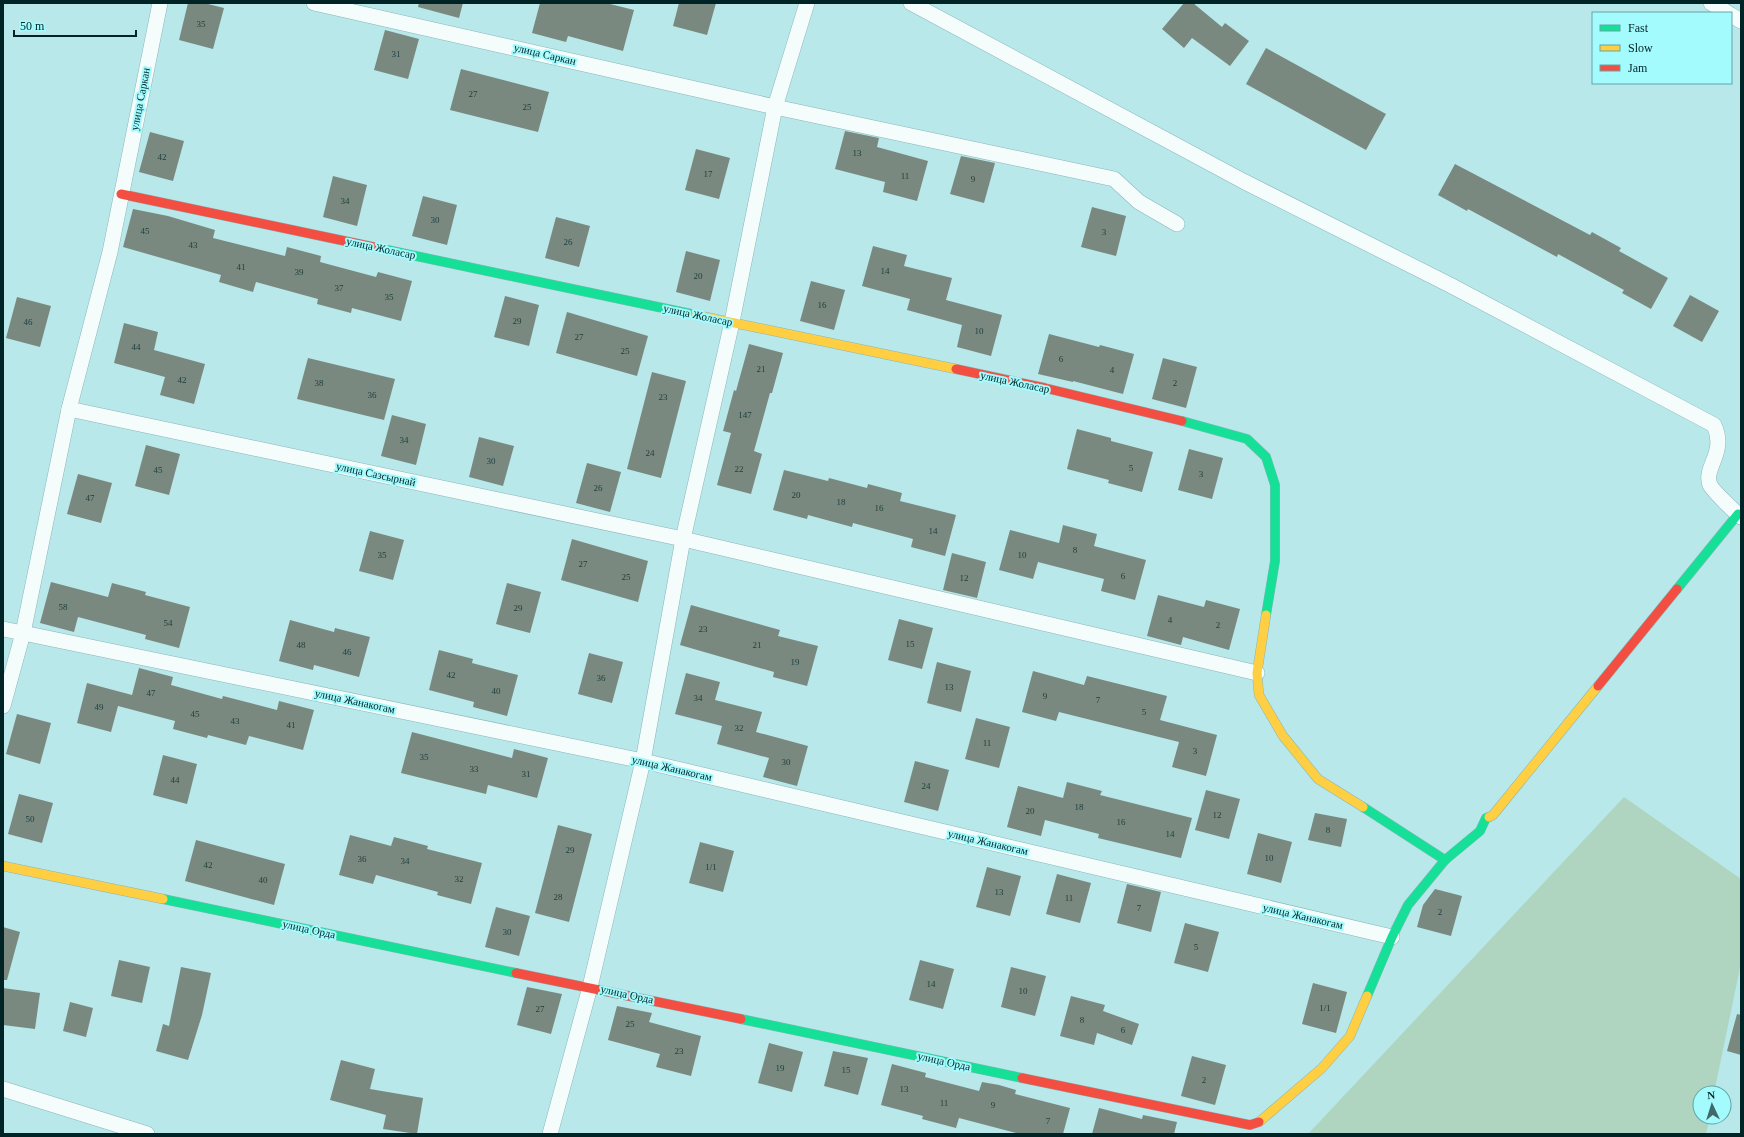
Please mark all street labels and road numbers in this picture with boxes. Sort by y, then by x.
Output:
street label: улица Саркан [513,41,577,67]
street label: улица Саркан [128,67,152,131]
street label: улица Жоласар [345,235,417,261]
street label: улица Жоласар [662,302,734,328]
street label: улица Жоласар [979,369,1051,395]
street label: улица Сазсырнай [335,460,417,488]
street label: улица Жанакогам [314,687,396,715]
street label: улица Жанакогам [631,753,713,783]
street label: улица Жанакогам [947,827,1029,857]
street label: улица Жанакогам [1262,901,1344,931]
street label: улица Орда [281,918,337,940]
street label: улица Орда [599,983,655,1005]
street label: улица Орда [916,1050,972,1072]

